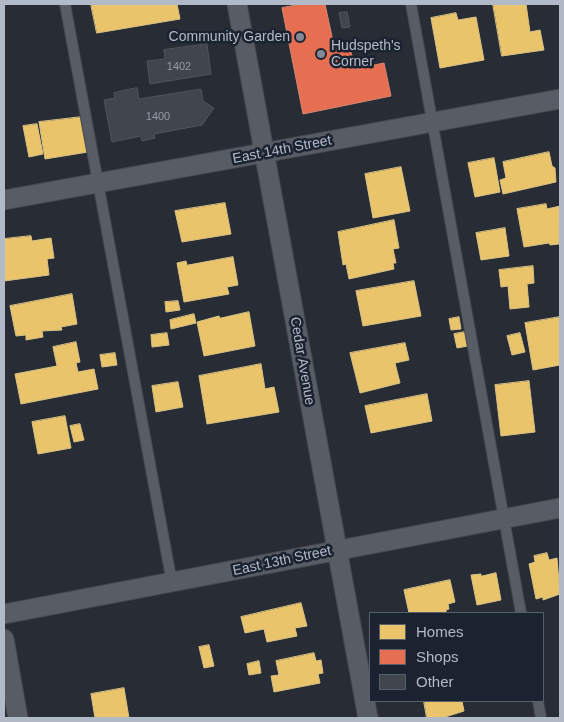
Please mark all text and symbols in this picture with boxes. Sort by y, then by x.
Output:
place label: Community Garden [169,29,290,45]
marker: Community Garden [294,31,306,43]
place label: Hudspeth's Corner [331,38,401,70]
marker: Hudspeth's Corner [315,48,327,60]
house number: 1402 [167,60,191,74]
house number: 1400 [146,110,170,124]
street label: East 14th Street [231,132,333,168]
street label: Cedar Avenue [286,316,318,406]
street label: East 13th Street [231,542,333,580]
legend [369,612,544,702]
text: Homes [416,623,464,640]
text: Shops [416,648,459,665]
text: Other [416,673,454,690]

